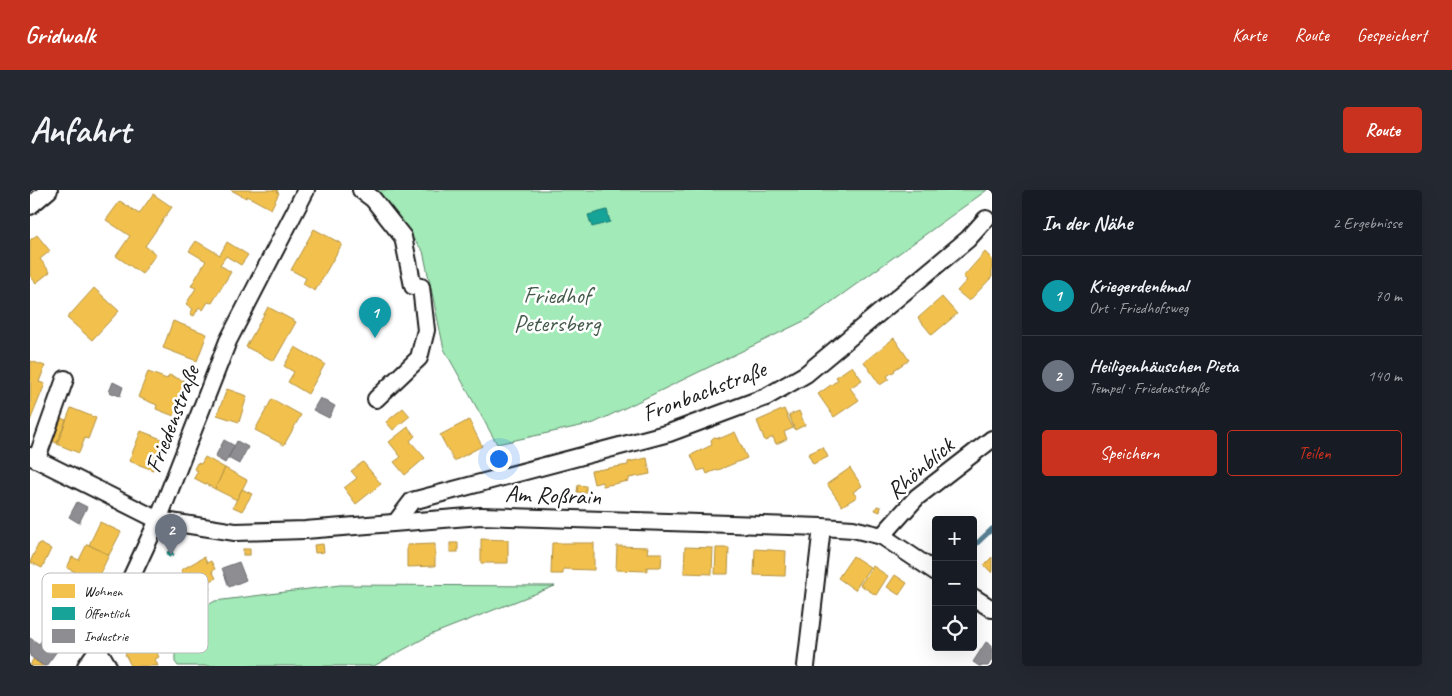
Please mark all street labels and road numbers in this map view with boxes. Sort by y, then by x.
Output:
street label: Fronbachstraße [638,353,772,428]
street label: Friedenstraße [138,359,207,477]
street label: Rhönblick [880,429,962,505]
street label: Am Roßrain [504,478,602,512]

